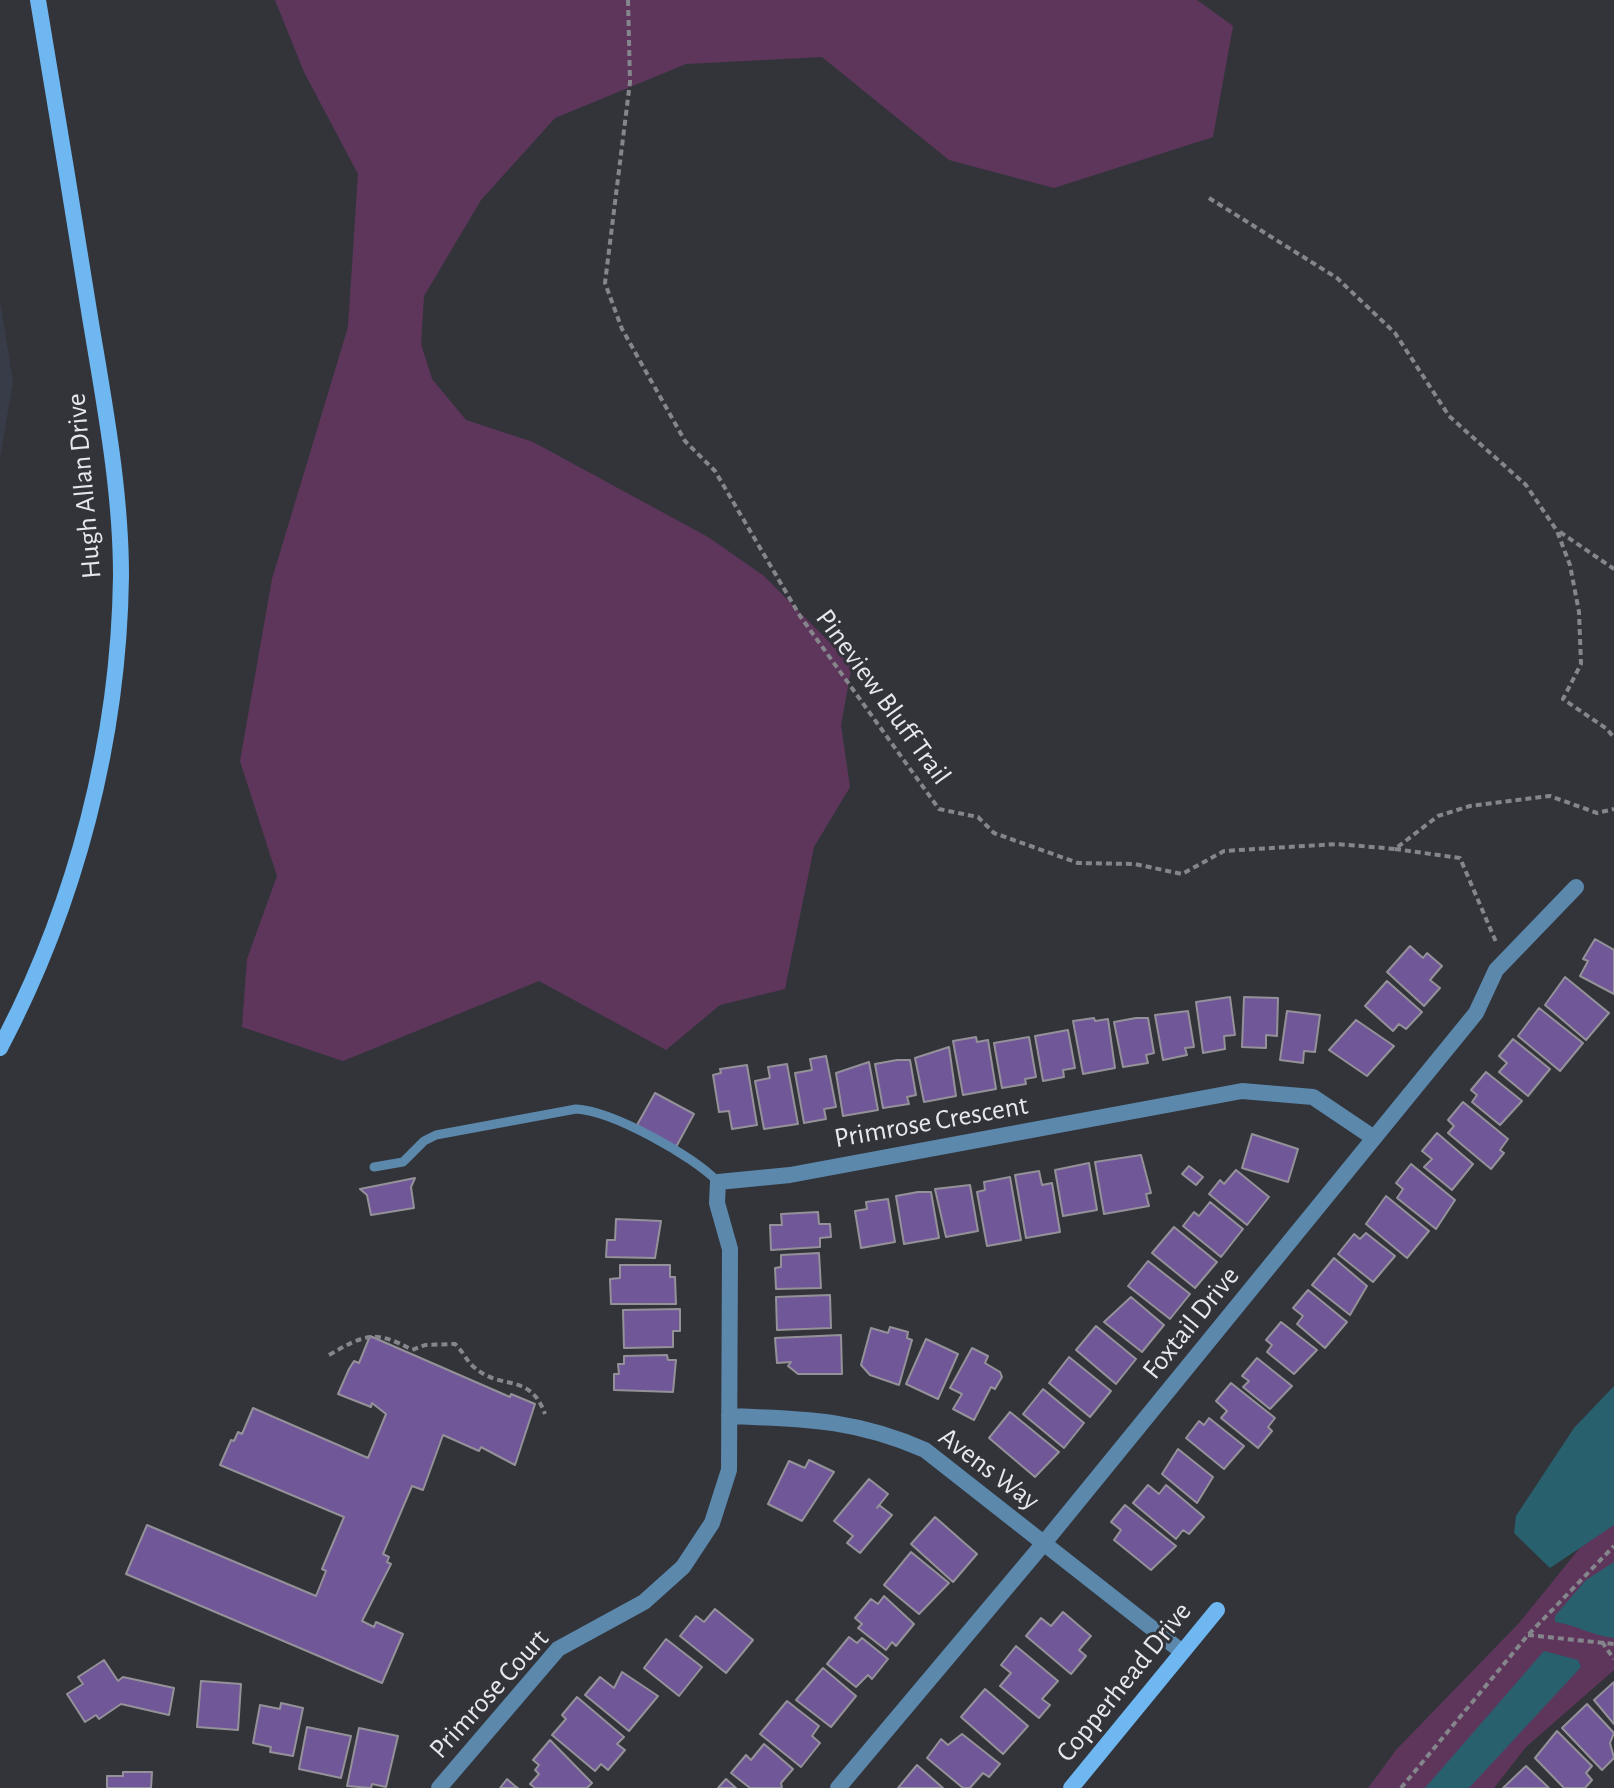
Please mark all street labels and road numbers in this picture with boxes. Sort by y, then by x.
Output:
street label: Hugh Allan Drive [59,392,109,580]
street label: Pineview Bluff Trail [808,603,958,791]
street label: Primrose Crescent [832,1088,1030,1156]
street label: Foxtail Drive [1135,1260,1247,1386]
street label: Avens Way [932,1420,1046,1518]
street label: Copperhead Drive [1049,1595,1199,1769]
street label: Primrose Court [422,1622,556,1766]

